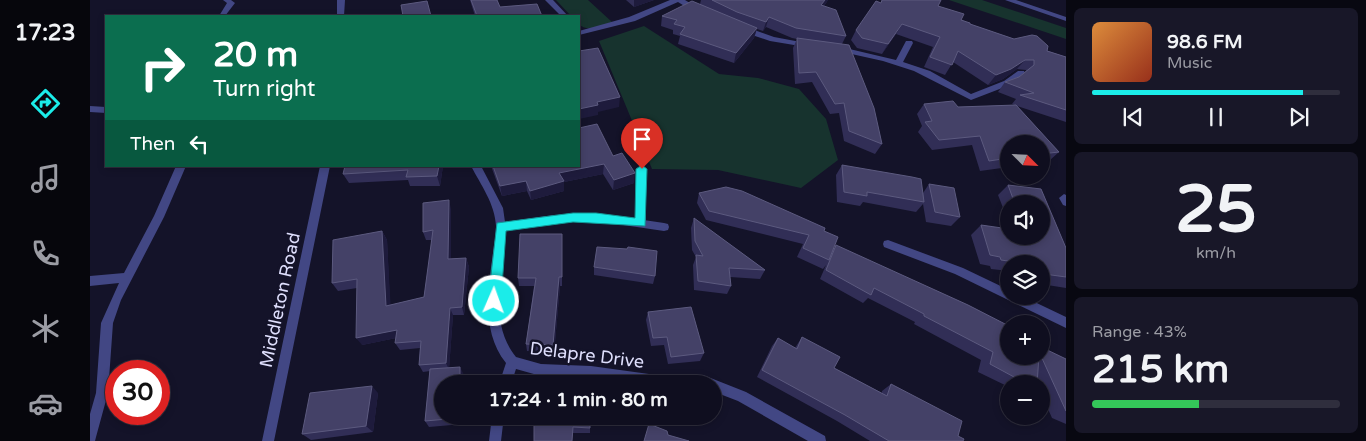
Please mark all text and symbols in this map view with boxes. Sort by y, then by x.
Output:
text: 17:23 [15,20,75,46]
text: 98.6 FM [1167,31,1243,53]
text: 20 m [213,34,298,76]
icon: right [130,35,195,100]
text: Music [1167,53,1212,73]
text: Turn right [213,76,315,102]
icon: directions [28,86,63,121]
icon: previous [1119,103,1147,131]
icon: pause [1202,103,1230,131]
icon: next [1285,103,1313,131]
pin [621,118,663,169]
icon: arrive [628,125,656,153]
icon: left [185,130,213,158]
text: Then [130,133,175,155]
north arrow [1000,135,1050,185]
map controls [1000,135,1050,425]
icon: music [28,161,63,196]
text: 25 [1175,171,1257,250]
button: sound [1000,195,1050,245]
street label: Middleton Road [255,230,305,370]
icon: phone [28,236,63,271]
text: km/h [1196,243,1236,263]
button: layers [1000,255,1050,305]
position arrow [467,274,519,326]
icon: climate [28,311,63,346]
button: + [1000,315,1050,365]
text: Range · 43% [1092,322,1187,342]
street label: Delapre Drive [529,337,645,373]
text: 215 km [1092,347,1229,393]
speed limit sign: 30 [105,360,170,425]
button: − [1000,375,1050,425]
icon: car [28,386,63,421]
text: 17:24 · 1 min · 80 m [488,389,668,411]

